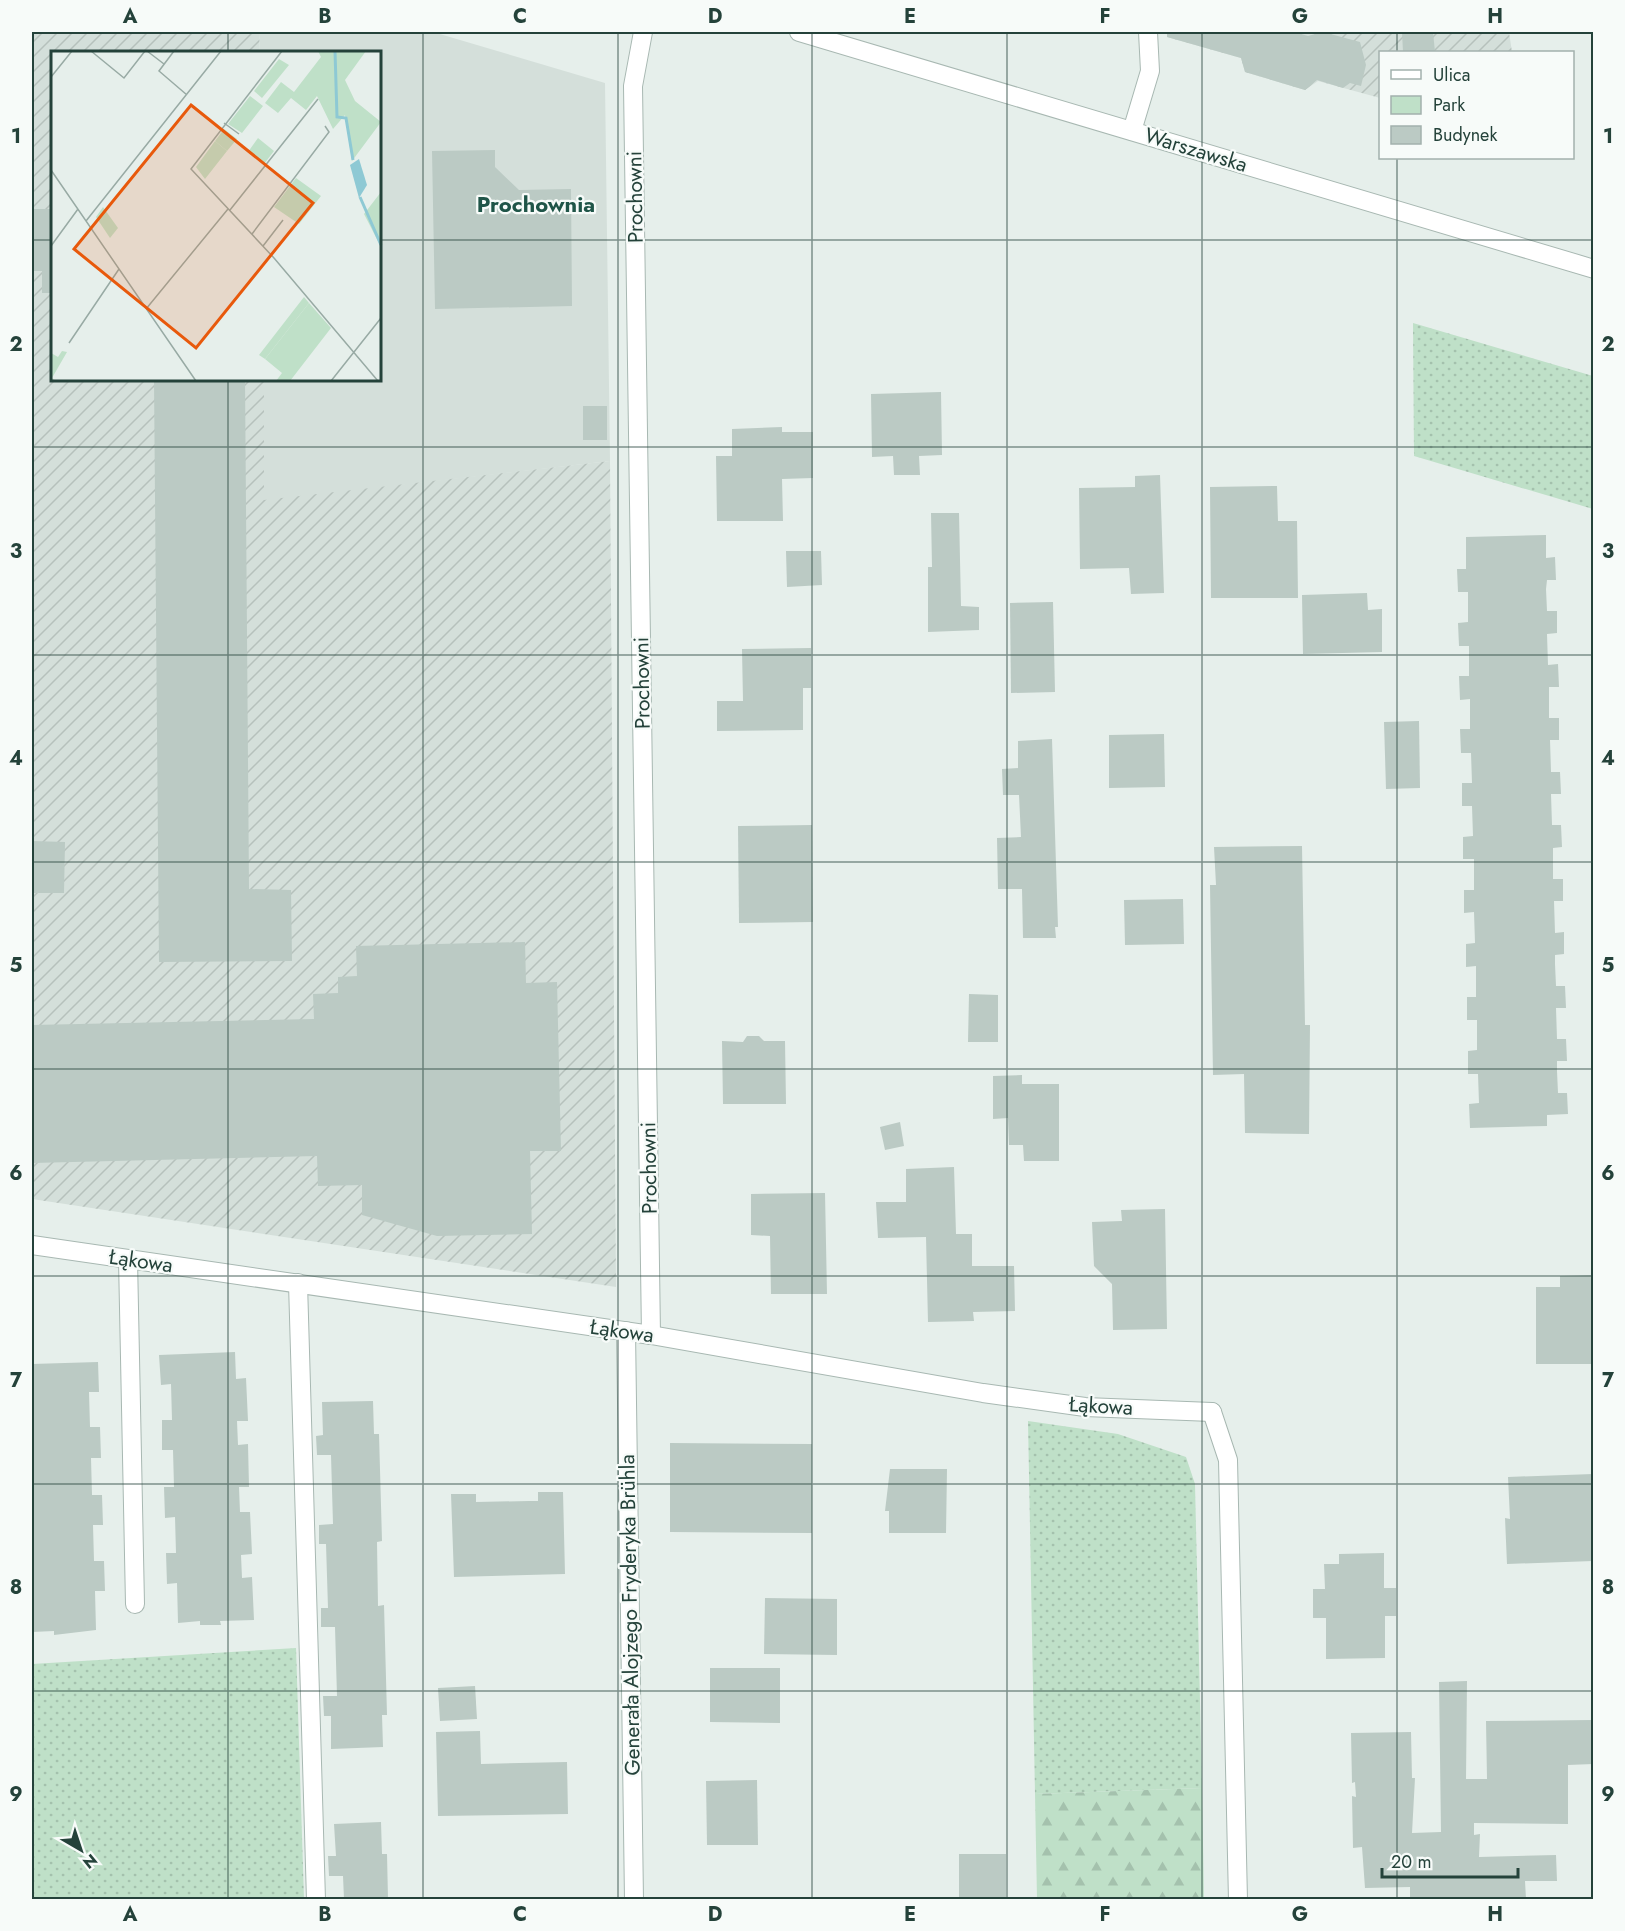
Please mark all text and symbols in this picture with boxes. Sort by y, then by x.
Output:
text: A [122,2,138,31]
text: B [318,2,332,31]
text: C [513,2,527,31]
text: D [708,2,722,31]
text: E [904,2,916,31]
text: F [1099,2,1111,31]
text: G [1292,2,1308,31]
text: H [1487,2,1503,31]
inset map [51,51,381,381]
legend [1379,51,1574,159]
text: Ulica [1433,62,1470,88]
text: Park [1433,92,1465,118]
street label: Warszawska [1141,120,1251,180]
text: 1 [11,122,21,151]
text: Budynek [1433,122,1497,148]
text: 1 [1603,122,1613,151]
street label: Prochowni [619,151,651,243]
district label: Prochownia [477,188,595,220]
text: 2 [9,330,23,359]
text: 2 [1601,330,1615,359]
text: 3 [10,537,22,566]
text: 3 [1602,537,1614,566]
street label: Prochowni [626,637,658,729]
text: 4 [9,744,23,773]
text: 4 [1601,744,1615,773]
text: 5 [10,951,23,980]
text: 5 [1602,951,1615,980]
street label: Prochowni [633,1122,665,1214]
text: 6 [9,1159,23,1188]
text: 6 [1601,1159,1615,1188]
street label: Łąkowa [106,1242,175,1280]
street label: Łąkowa [587,1312,656,1350]
text: 7 [10,1366,23,1395]
text: 7 [1602,1366,1615,1395]
street label: Łąkowa [1067,1389,1134,1423]
street label: Generała Alojzego Fryderyka Brühla [612,1454,648,1776]
text: 8 [10,1573,22,1602]
text: 8 [1602,1573,1614,1602]
text: 9 [9,1780,23,1809]
text: 9 [1601,1780,1615,1809]
north arrow [51,1820,111,1880]
scale bar [1382,1841,1518,1879]
text: N [78,1848,102,1874]
text: 20 m [1391,1849,1431,1875]
text: A [122,1900,138,1929]
text: B [318,1900,332,1929]
text: C [513,1900,527,1929]
text: D [708,1900,722,1929]
text: E [904,1900,916,1929]
text: F [1099,1900,1111,1929]
text: G [1292,1900,1308,1929]
text: H [1487,1900,1503,1929]

